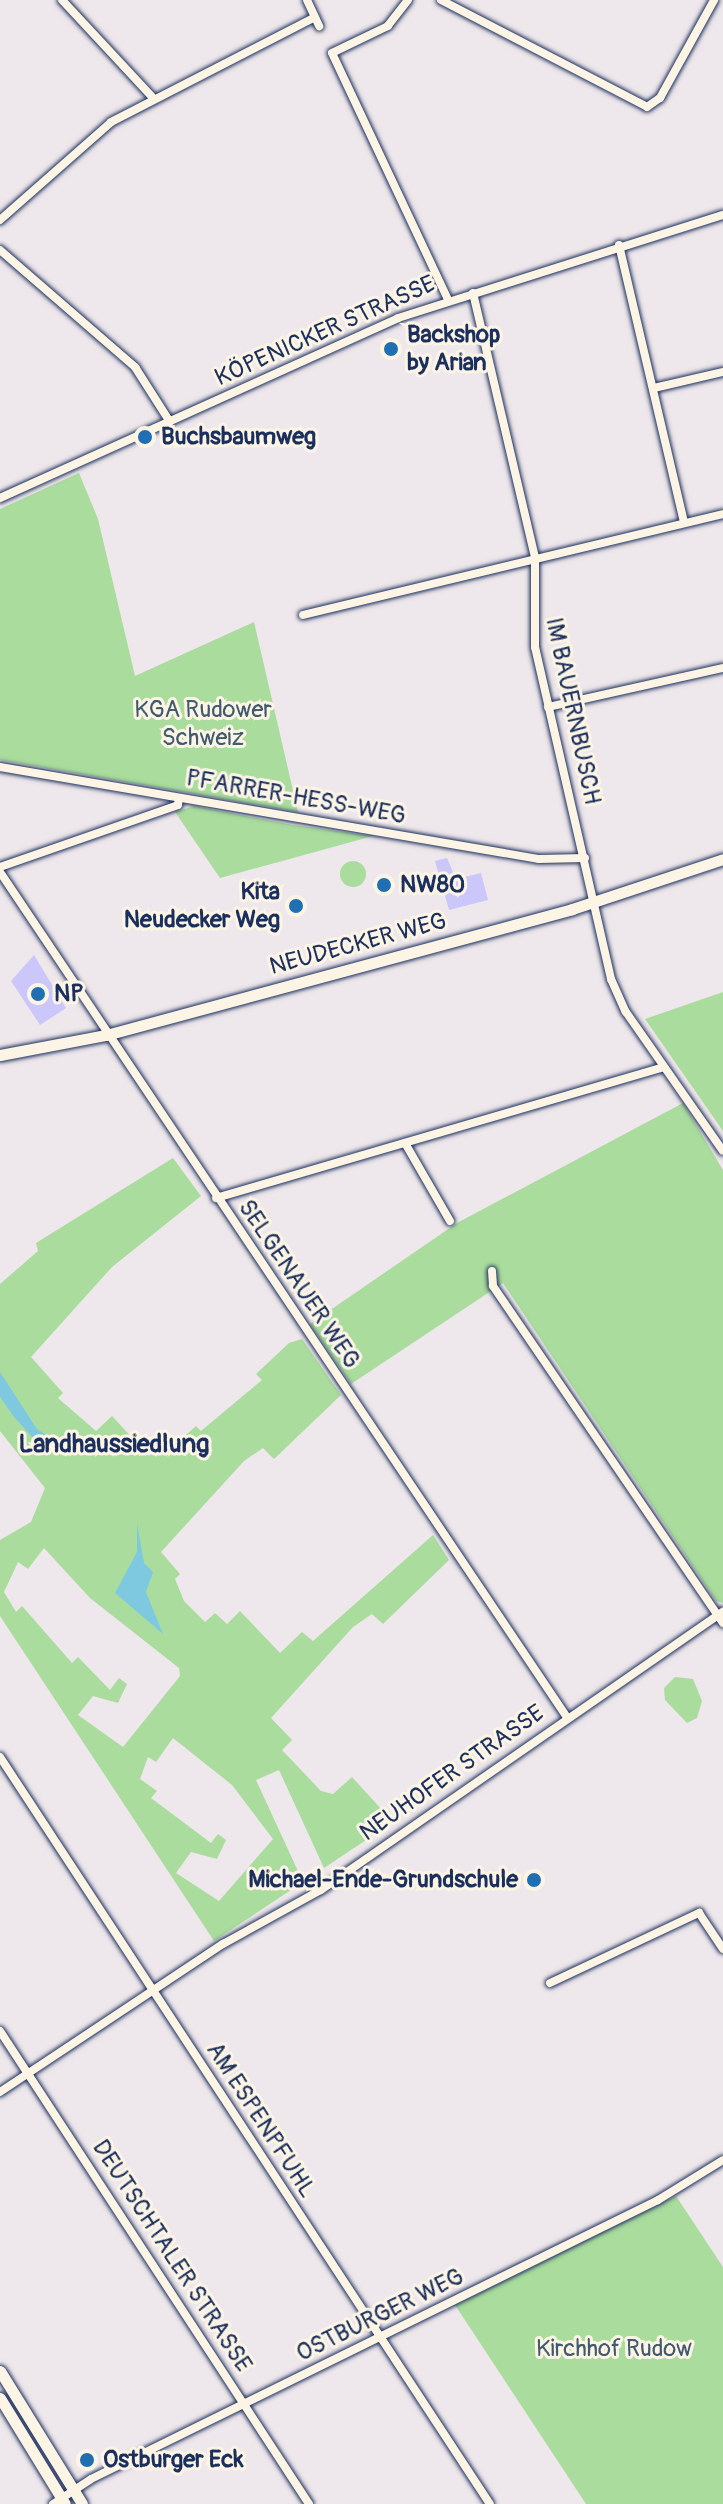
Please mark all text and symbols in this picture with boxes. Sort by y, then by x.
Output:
street label: KÖPENICKER STRASSE [210,269,440,393]
place label: Backshop by Arian [407,321,500,377]
marker: Backshop by Arian [382,340,400,358]
place label: Buchsbaumweg [161,423,316,451]
marker: Buchsbaumweg [136,428,154,446]
street label: IM BAUERNBUSCH [539,615,607,807]
park label: KGA Rudower Schweiz [134,696,272,752]
street label: PFARRER-HESS-WEG [184,764,408,830]
place label: NW80 [400,871,465,899]
marker: NW80 [375,876,393,894]
place label: Kita Neudecker Weg [124,878,280,934]
marker: Kita Neudecker Weg [287,897,305,915]
street label: NEUDECKER WEG [266,907,450,981]
place label: NP [54,980,83,1008]
marker: NP [29,985,47,1003]
street label: SELGENAUER WEG [232,1194,366,1374]
district label: Landhaussiedlung [19,1429,209,1461]
street label: NEUHOFER STRASSE [354,1699,550,1847]
place label: Michael-Ende-Grundschule [248,1866,518,1894]
marker: Michael-Ende-Grundschule [525,1871,543,1889]
street label: AM ESPENPFUHL [200,2037,322,2203]
street label: DEUTSCHTALER STRASSE [86,2134,258,2378]
street label: OSTBURGER WEG [292,2262,468,2368]
park label: Kirchhof Rudow [536,2335,692,2363]
place label: Ostburger Eck [103,2446,243,2474]
marker: Ostburger Eck [78,2451,96,2469]

